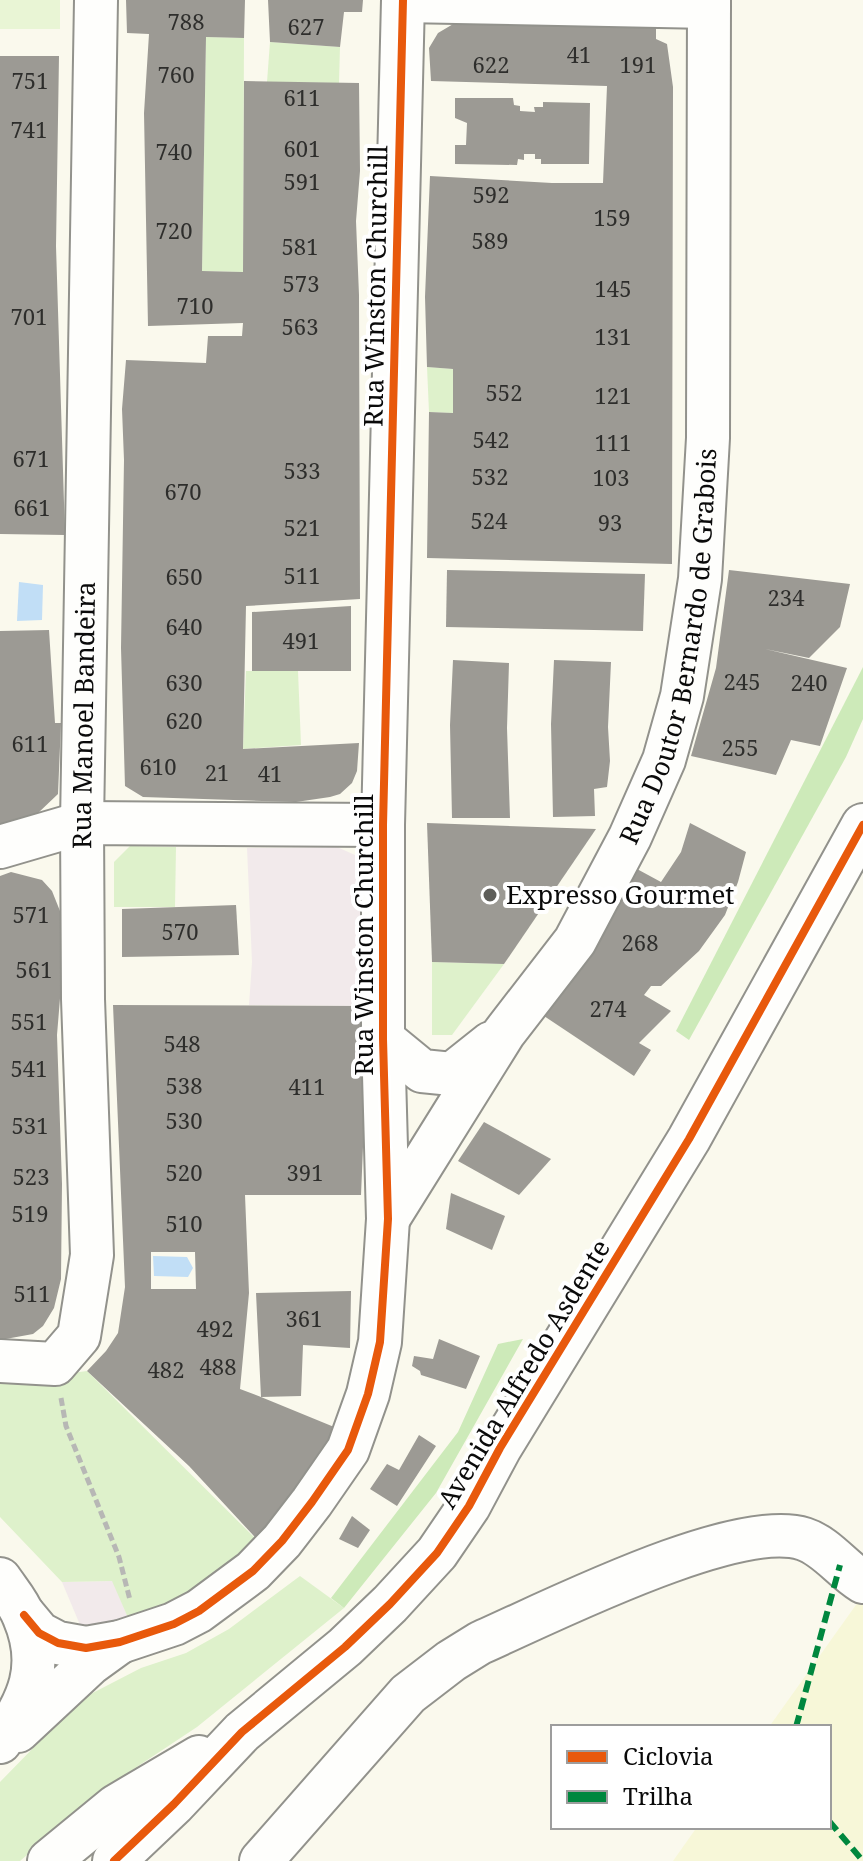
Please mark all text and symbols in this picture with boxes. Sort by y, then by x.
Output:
house number: 788 [168,6,204,36]
house number: 627 [288,11,324,41]
house number: 41 [567,39,591,69]
house number: 622 [473,49,509,79]
house number: 191 [620,49,656,79]
house number: 760 [158,59,194,89]
house number: 751 [12,65,48,95]
house number: 611 [284,82,320,112]
house number: 741 [11,114,47,144]
house number: 601 [284,133,320,163]
house number: 740 [156,136,192,166]
street label: Rua Winston Churchill [355,145,395,427]
house number: 591 [284,166,320,196]
house number: 592 [473,179,509,209]
house number: 159 [594,202,630,232]
house number: 720 [156,215,192,245]
house number: 589 [472,225,508,255]
house number: 581 [282,231,318,261]
house number: 573 [283,268,319,298]
house number: 145 [595,273,631,303]
house number: 710 [177,290,213,320]
house number: 701 [11,301,47,331]
house number: 563 [282,311,318,341]
house number: 131 [595,321,631,351]
house number: 552 [486,377,522,407]
house number: 121 [595,380,631,410]
house number: 542 [473,424,509,454]
house number: 111 [595,427,631,457]
house number: 671 [13,443,49,473]
street label: Rua Doutor Bernardo de Grabois [610,447,724,849]
house number: 533 [284,455,320,485]
house number: 532 [472,461,508,491]
house number: 103 [593,462,629,492]
house number: 670 [165,476,201,506]
house number: 661 [14,492,50,522]
house number: 524 [471,505,507,535]
house number: 93 [598,507,622,537]
house number: 521 [284,512,320,542]
house number: 511 [284,560,320,590]
house number: 650 [166,561,202,591]
street label: Rua Manoel Bandeira [63,581,103,849]
house number: 234 [768,582,804,612]
house number: 640 [166,611,202,641]
house number: 491 [283,625,319,655]
house number: 245 [724,666,760,696]
house number: 630 [166,667,202,697]
house number: 240 [791,667,827,697]
house number: 620 [166,705,202,735]
house number: 611 [12,728,48,758]
house number: 255 [722,732,758,762]
house number: 610 [140,751,176,781]
house number: 21 [205,757,229,787]
house number: 41 [258,758,282,788]
street label: Rua Winston Churchill [345,794,381,1076]
place label: Expresso Gourmet [506,876,735,912]
marker: Expresso Gourmet [481,886,499,904]
house number: 571 [13,899,49,929]
house number: 570 [162,916,198,946]
house number: 268 [622,927,658,957]
house number: 561 [16,954,52,984]
house number: 274 [590,993,626,1023]
house number: 551 [11,1006,47,1036]
house number: 548 [164,1028,200,1058]
house number: 541 [11,1053,47,1083]
house number: 538 [166,1070,202,1100]
house number: 411 [289,1071,325,1101]
house number: 530 [166,1105,202,1135]
house number: 531 [12,1110,48,1140]
house number: 520 [166,1157,202,1187]
house number: 391 [287,1157,323,1187]
house number: 523 [13,1161,49,1191]
house number: 519 [12,1198,48,1228]
house number: 510 [166,1208,202,1238]
street label: Avenida Alfredo Asdente [428,1232,618,1515]
house number: 511 [14,1278,50,1308]
house number: 361 [286,1303,322,1333]
house number: 492 [197,1313,233,1343]
house number: 488 [200,1351,236,1381]
house number: 482 [148,1354,184,1384]
legend [551,1725,831,1829]
text: Ciclovia [623,1739,714,1772]
text: Trilha [623,1779,693,1812]

